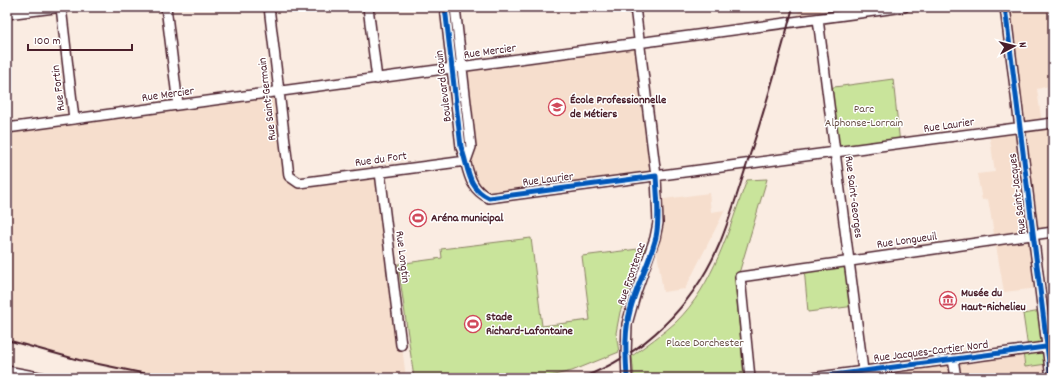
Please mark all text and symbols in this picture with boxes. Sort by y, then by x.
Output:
scale bar [28,26,132,52]
north arrow [994,26,1034,66]
text: 100 m [34,33,61,50]
street label: Rue Mercier [463,40,518,64]
text: N [1014,41,1030,49]
street label: Boulevard Gouin [431,49,457,123]
street label: Rue Saint-Germain [254,56,282,142]
street label: Rue Fortin [48,64,70,112]
street label: Rue Mercier [141,83,196,107]
place label: École Professionnelle de Métiers [570,92,667,123]
school or university icon: École Professionnelle de Métiers [547,97,567,117]
park label: Parc Alphonse-Lorrain [825,101,904,132]
street label: Rue Laurier [922,114,976,138]
street label: Rue du Fort [354,148,409,172]
street label: Rue Saint-Jacques [1005,152,1031,236]
street label: Rue Saint-Georges [840,155,866,239]
street label: Rue Laurier [522,168,575,192]
sports icon: Aréna municipal [408,208,428,228]
place label: Aréna municipal [431,210,503,227]
street label: Rue Longueuil [876,228,938,254]
street label: Rue Longtin [390,230,414,284]
street label: Rue Frontenac [613,240,651,308]
place label: Musée du Haut-Richelieu [961,285,1026,316]
museum icon: Musée du Haut-Richelieu [938,290,958,310]
place label: Stade Richard-Lafontaine [486,309,574,340]
sports icon: Stade Richard-Lafontaine [463,314,483,334]
park label: Place Dorchester [666,335,744,352]
street label: Rue Jacques-Cartier Nord [873,337,989,367]

